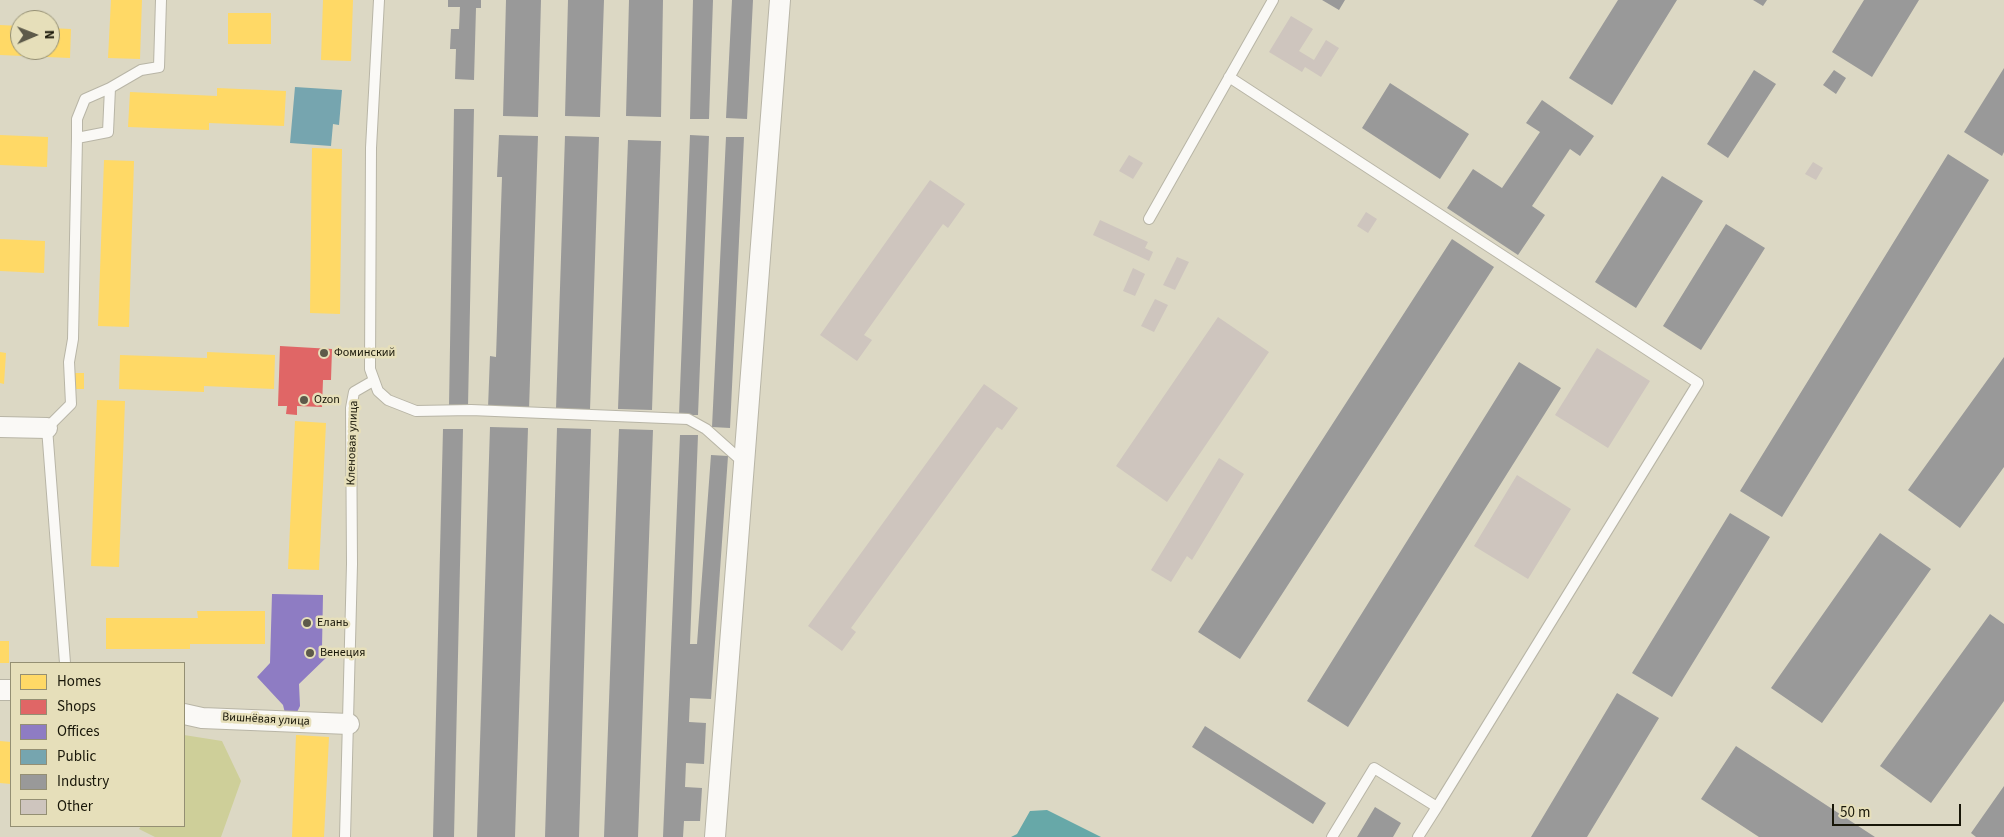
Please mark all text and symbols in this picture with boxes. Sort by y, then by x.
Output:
north arrow [10,10,60,60]
text: N [39,30,59,40]
place label: Фоминский [334,346,395,360]
marker: Фоминский [318,347,330,359]
place label: Ozon [314,393,340,407]
marker: Ozon [298,394,310,406]
street label: Кленовая улица [344,400,362,486]
place label: Елань [317,616,348,630]
marker: Елань [301,617,313,629]
place label: Венеция [320,646,365,660]
marker: Венеция [304,647,316,659]
legend [10,662,185,827]
text: Homes [57,671,101,692]
text: Shops [57,696,96,717]
street label: Вишнёвая улица [222,711,310,729]
text: Offices [57,721,100,742]
text: Public [57,746,96,767]
text: Industry [57,771,109,792]
scale bar [1834,794,1963,826]
text: Other [57,796,93,817]
text: 50 m [1840,802,1870,823]

